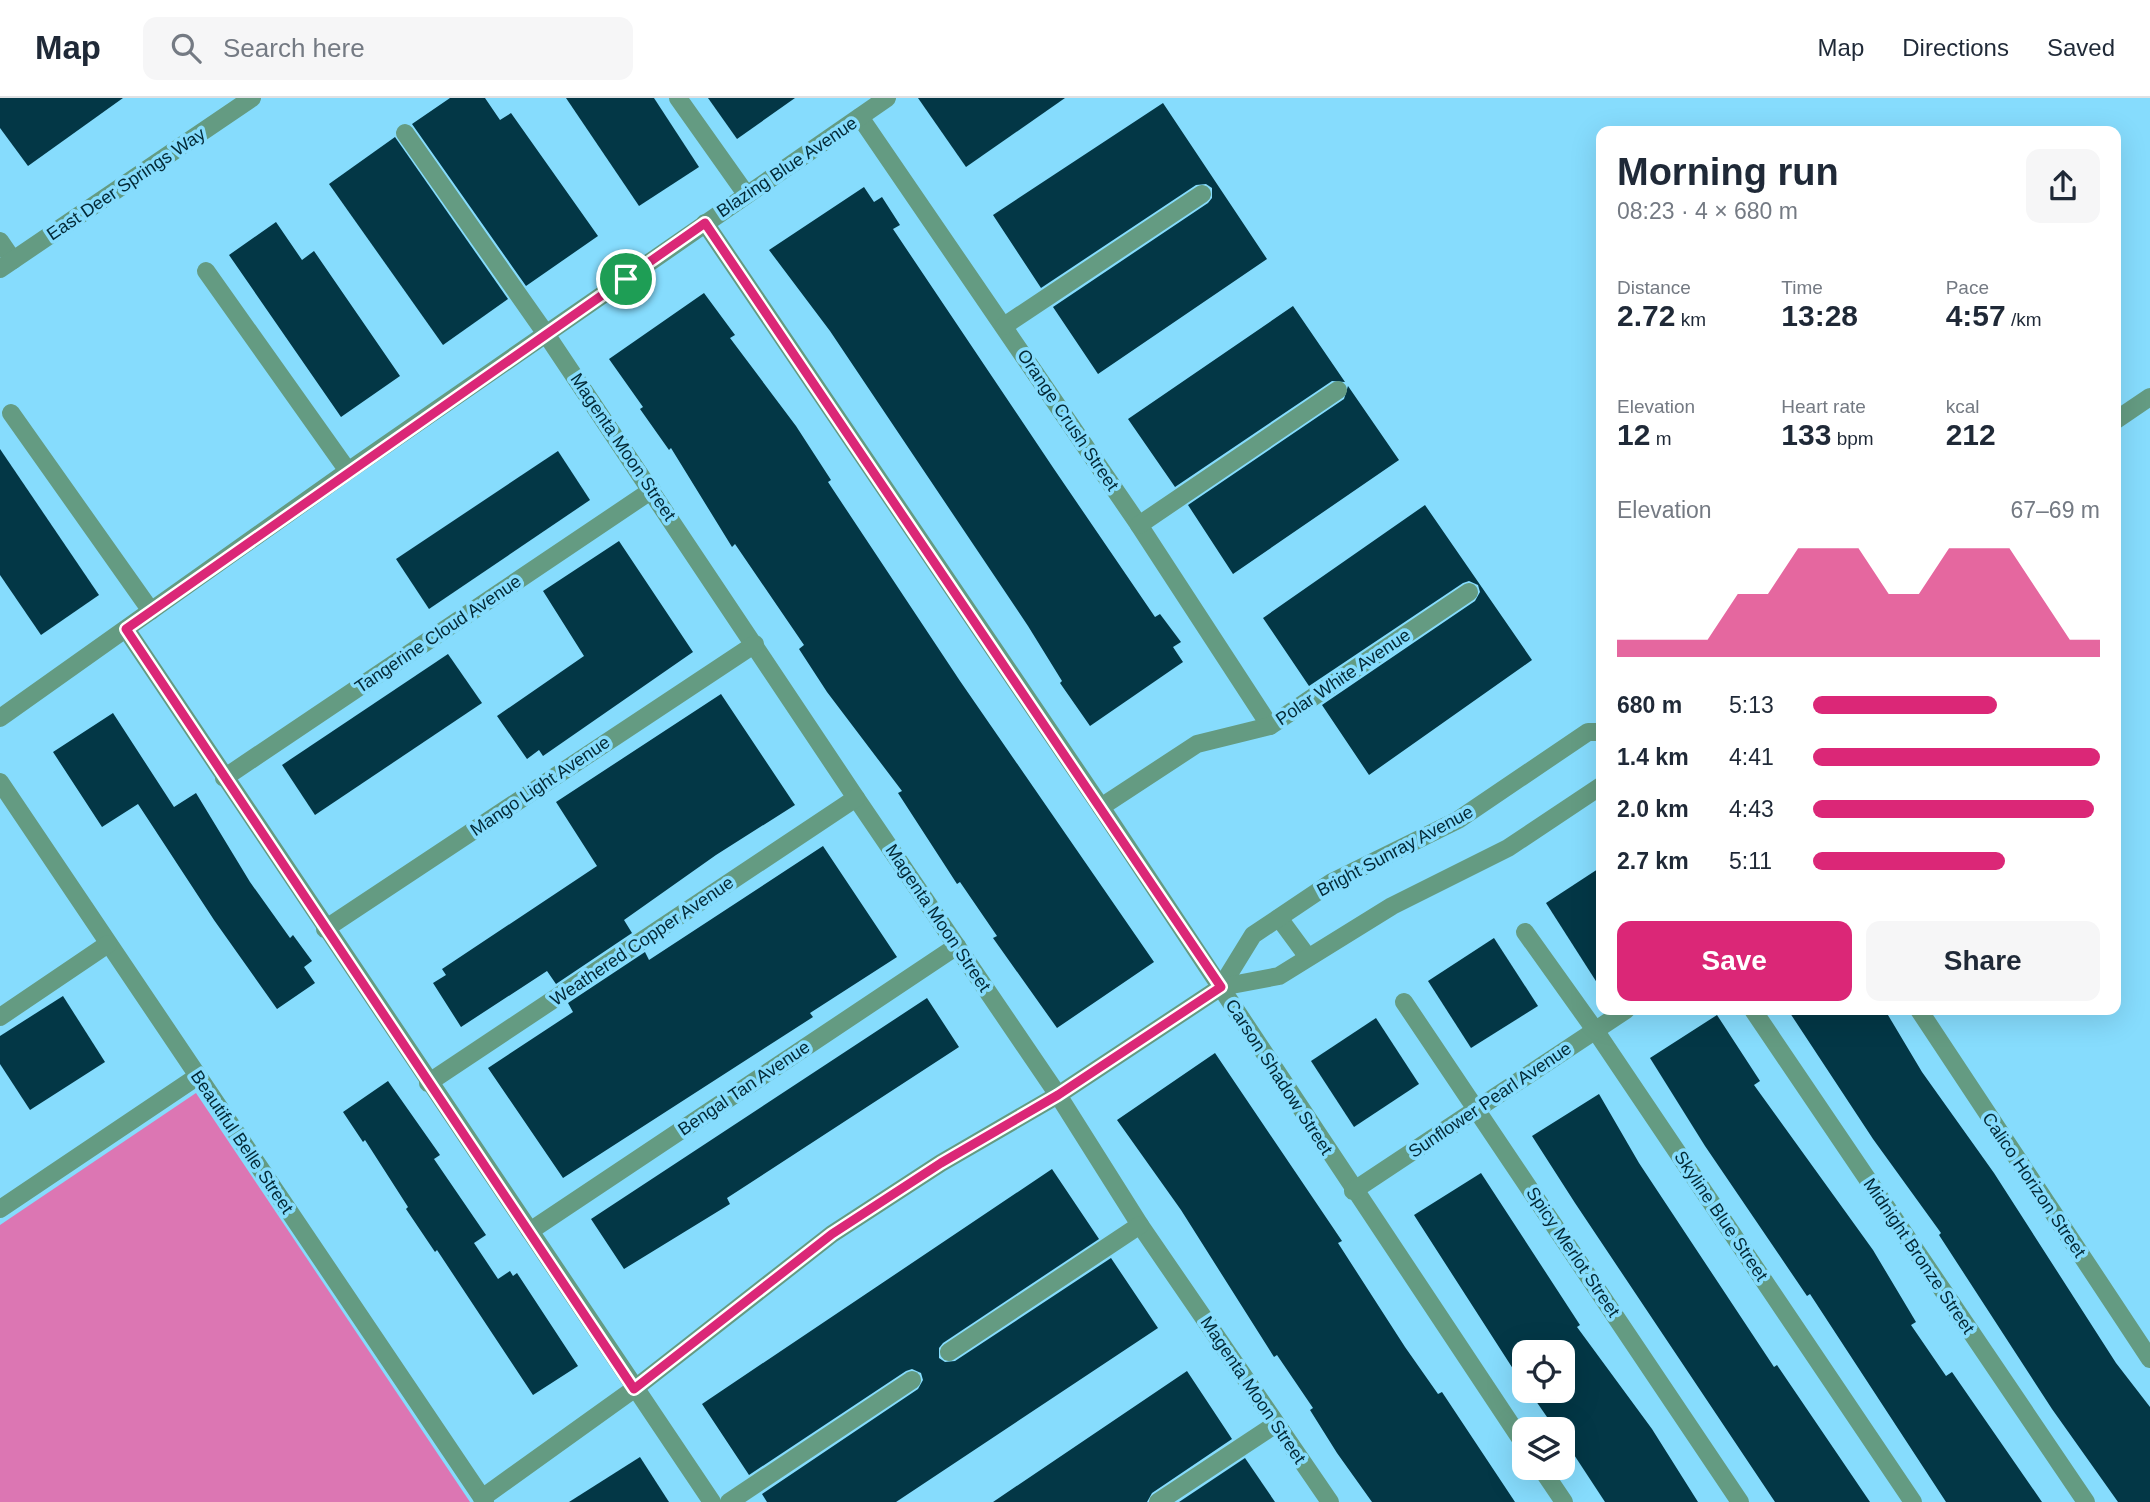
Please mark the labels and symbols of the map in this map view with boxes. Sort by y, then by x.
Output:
street label: Blazing Blue Avenue [713,113,861,221]
street label: East Deer Springs Way [43,124,209,244]
pin [596,249,656,309]
street label: Orange Crush Street [1013,346,1123,494]
street label: Magenta Moon Street [566,370,680,524]
street label: Tangerine Cloud Avenue [351,571,525,697]
street label: Polar White Avenue [1272,625,1414,729]
street label: Mango Light Avenue [467,732,613,840]
street label: Bright Sunray Avenue [1314,801,1476,901]
street label: Magenta Moon Street [881,841,995,995]
street label: Weathered Copper Avenue [547,872,737,1010]
street label: Carson Shadow Street [1221,996,1337,1158]
street label: Bengal Tan Avenue [674,1037,814,1139]
street label: Sunflower Pearl Avenue [1405,1038,1575,1162]
street label: Beautiful Belle Street [187,1067,297,1217]
street label: Calico Horizon Street [1978,1109,2090,1261]
street label: Skyline Blue Street [1670,1147,1772,1285]
street label: Midnight Bronze Street [1860,1175,1978,1337]
street label: Spicy Merlot Street [1522,1183,1624,1321]
street label: Magenta Moon Street [1196,1313,1310,1467]

